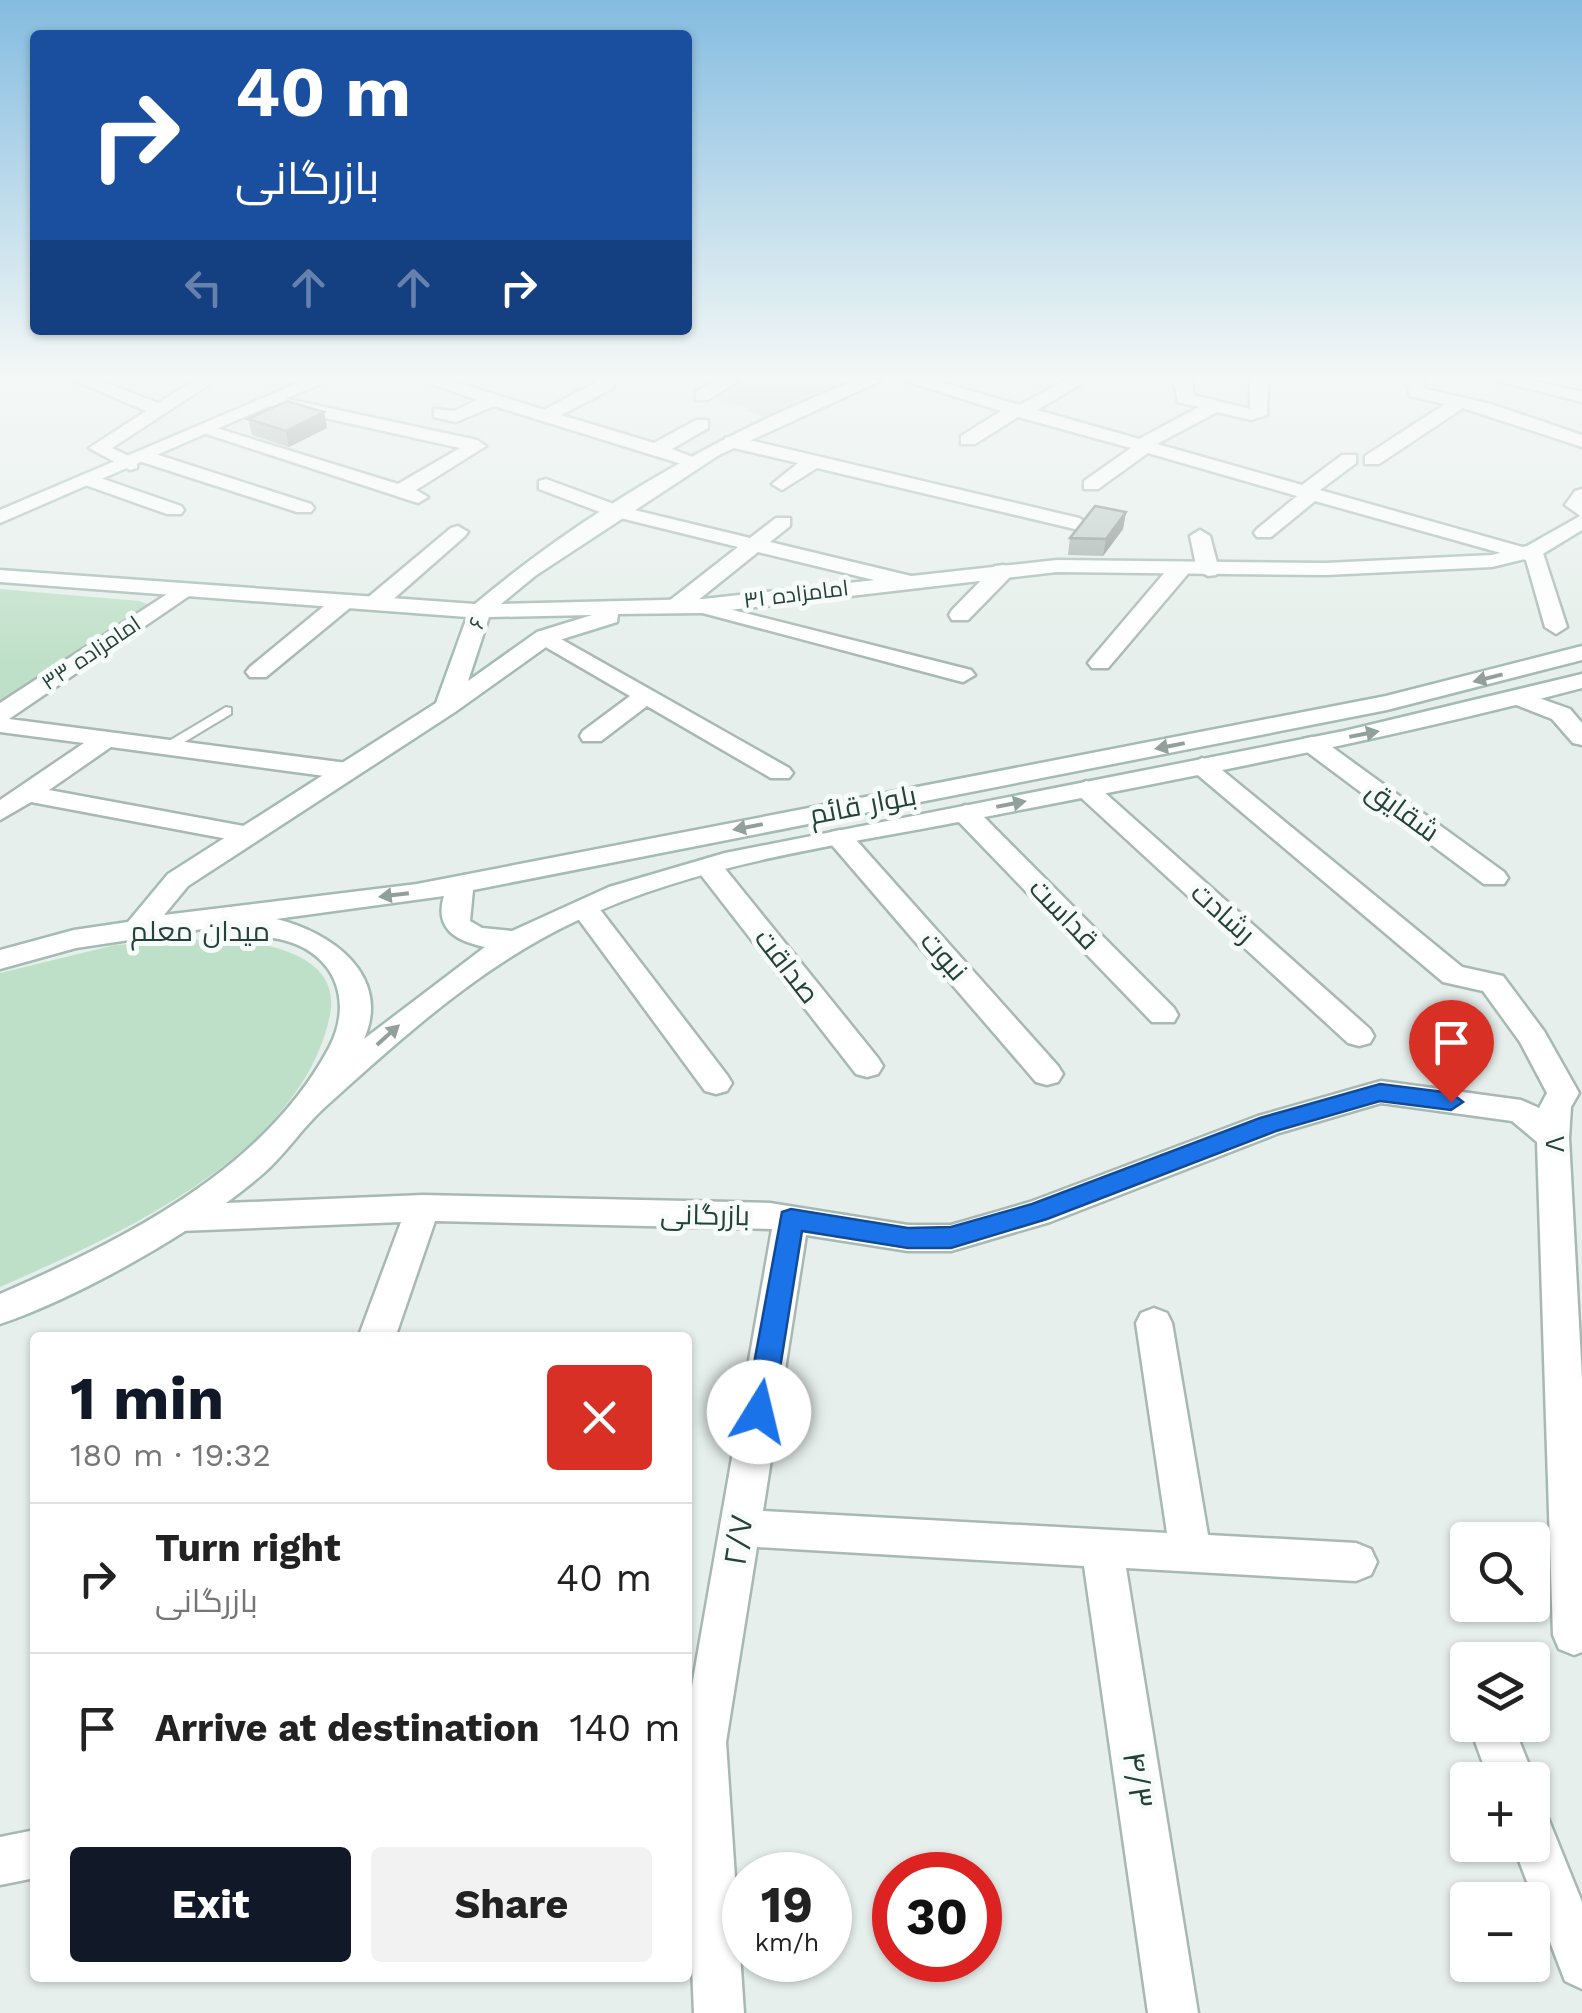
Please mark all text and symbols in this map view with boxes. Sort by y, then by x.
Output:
text: 40 m [235,51,411,133]
icon: right [70,70,200,200]
text: بازرگانی [235,152,379,205]
icon: left [176,260,231,315]
icon: ahead [281,260,336,315]
icon: ahead [386,260,441,315]
icon: right [491,260,546,315]
street label: امامزاده ۳۱ [742,575,850,613]
street label: امامزاده ۳۳ [37,611,145,695]
street label: ۶ [463,613,491,633]
one-way arrow [1472,671,1503,687]
one-way arrow [1349,726,1381,741]
one-way arrow [1154,738,1185,754]
street label: شقایق [1360,774,1446,848]
street label: بلوار قائم [807,779,920,834]
one-way arrow [996,795,1027,811]
one-way arrow [732,820,763,836]
street label: قداست [1022,872,1106,956]
street label: رشادت [1184,876,1262,950]
one-way arrow [378,888,410,904]
street label: میدان معلم [130,915,270,951]
street label: صداقت [748,922,826,1010]
street label: نبوت [914,925,974,987]
pin [1409,1000,1494,1103]
icon: arrive [1424,1015,1479,1070]
one-way arrow [375,1024,400,1046]
street label: ۸ [1538,1135,1571,1153]
street label: بازرگانی [660,1198,750,1232]
position arrow [707,1360,811,1464]
text: 1 min [70,1363,224,1434]
button: close [547,1365,652,1470]
text: 180 m · 19:32 [70,1436,271,1474]
street label: ۲/۷ [715,1512,761,1568]
map controls [1450,1522,1550,1982]
button: search [1450,1522,1550,1622]
text: Turn right [155,1526,341,1570]
icon: right [70,1551,125,1606]
text: 40 m [556,1556,652,1600]
text: بازرگانی [155,1582,258,1620]
button: layers [1450,1642,1550,1742]
icon: arrive [70,1701,125,1756]
text: Arrive at destination [155,1706,540,1750]
text: 140 m [570,1706,680,1750]
street label: ۴/۳ [1115,1749,1161,1811]
button: + [1450,1762,1550,1862]
button: Exit [70,1847,351,1962]
button: Share [371,1847,652,1962]
speed limit sign: 30 [872,1852,1002,1982]
text: 19 [761,1875,813,1934]
button: − [1450,1882,1550,1982]
text: km/h [755,1928,819,1957]

